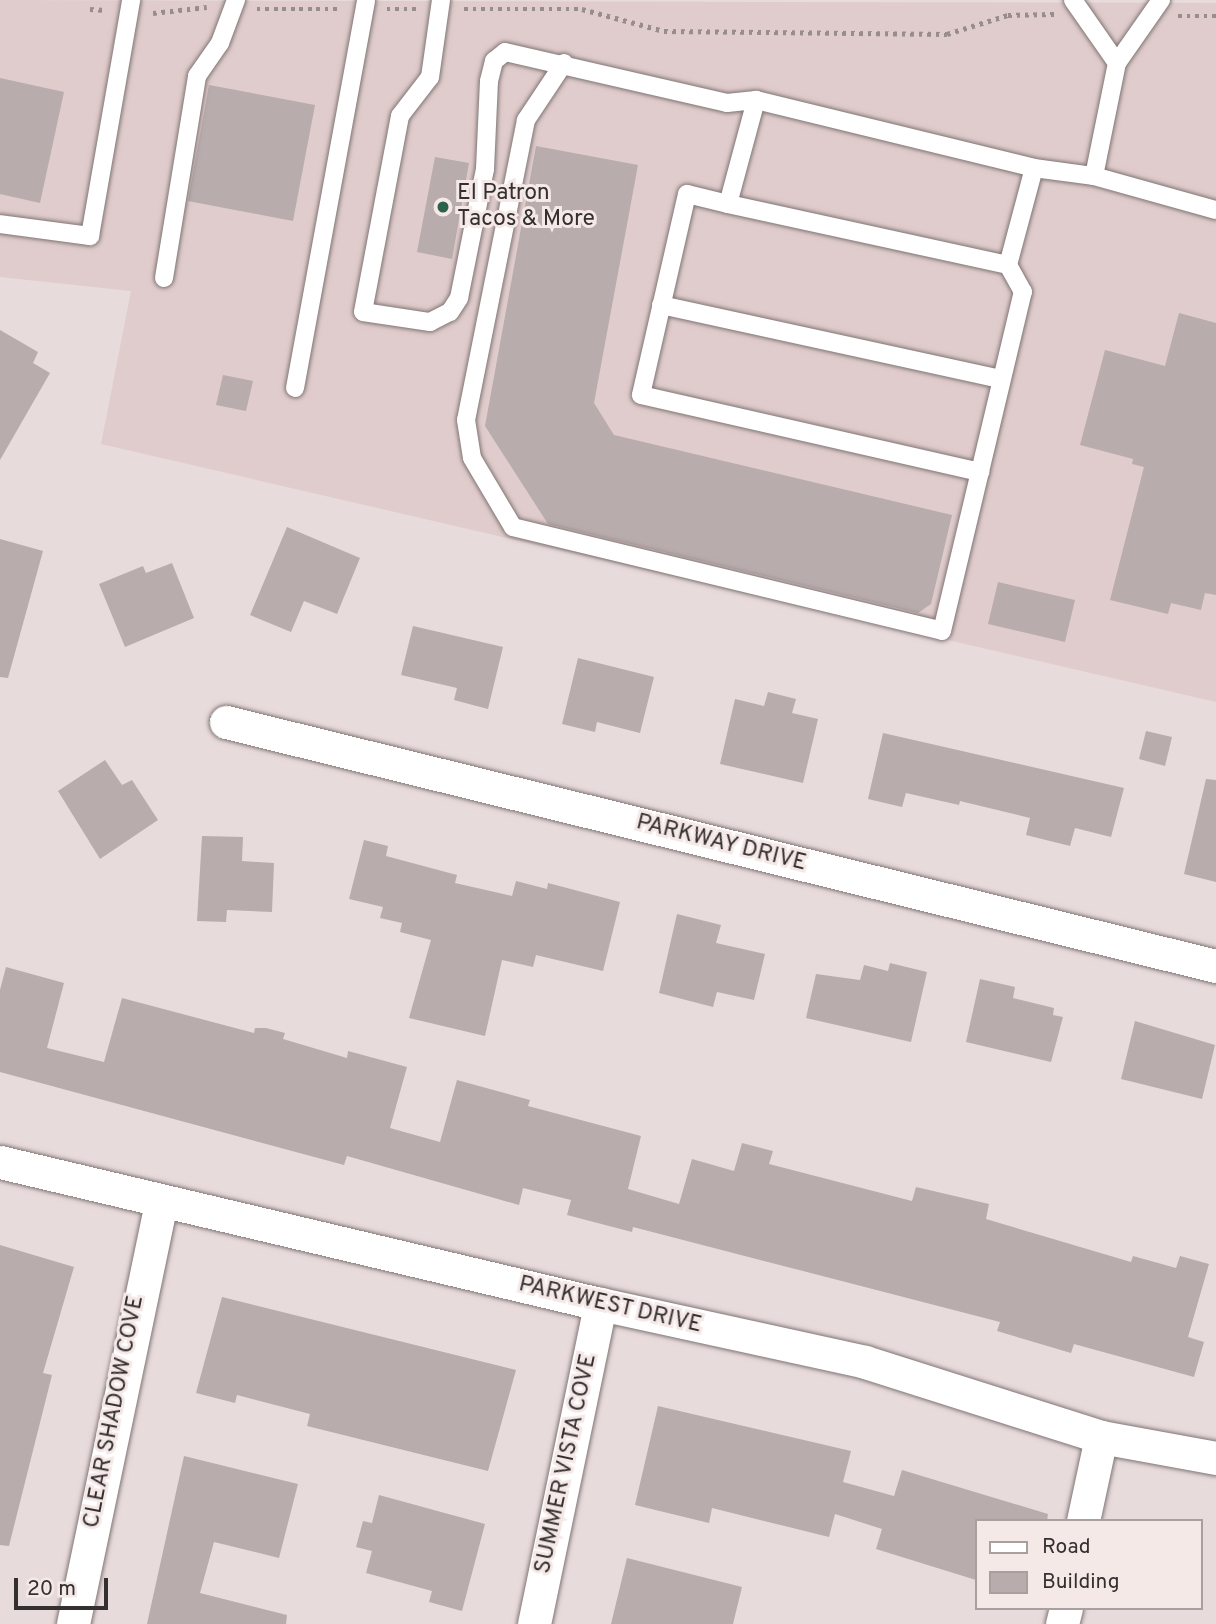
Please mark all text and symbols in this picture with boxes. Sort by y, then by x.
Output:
place label: El Patron Tacos & More [457,180,595,234]
marker: El Patron Tacos & More [435,199,451,215]
street label: PARKWAY DRIVE [633,809,809,879]
street label: PARKWEST DRIVE [515,1271,705,1341]
street label: CLEAR SHADOW COVE [79,1293,151,1531]
street label: SUMMER VISTA COVE [530,1351,604,1577]
legend [974,1519,1202,1610]
text: Road [1042,1534,1091,1561]
scale bar [18,1564,112,1608]
text: Building [1042,1569,1120,1596]
text: 20 m [27,1576,76,1603]

